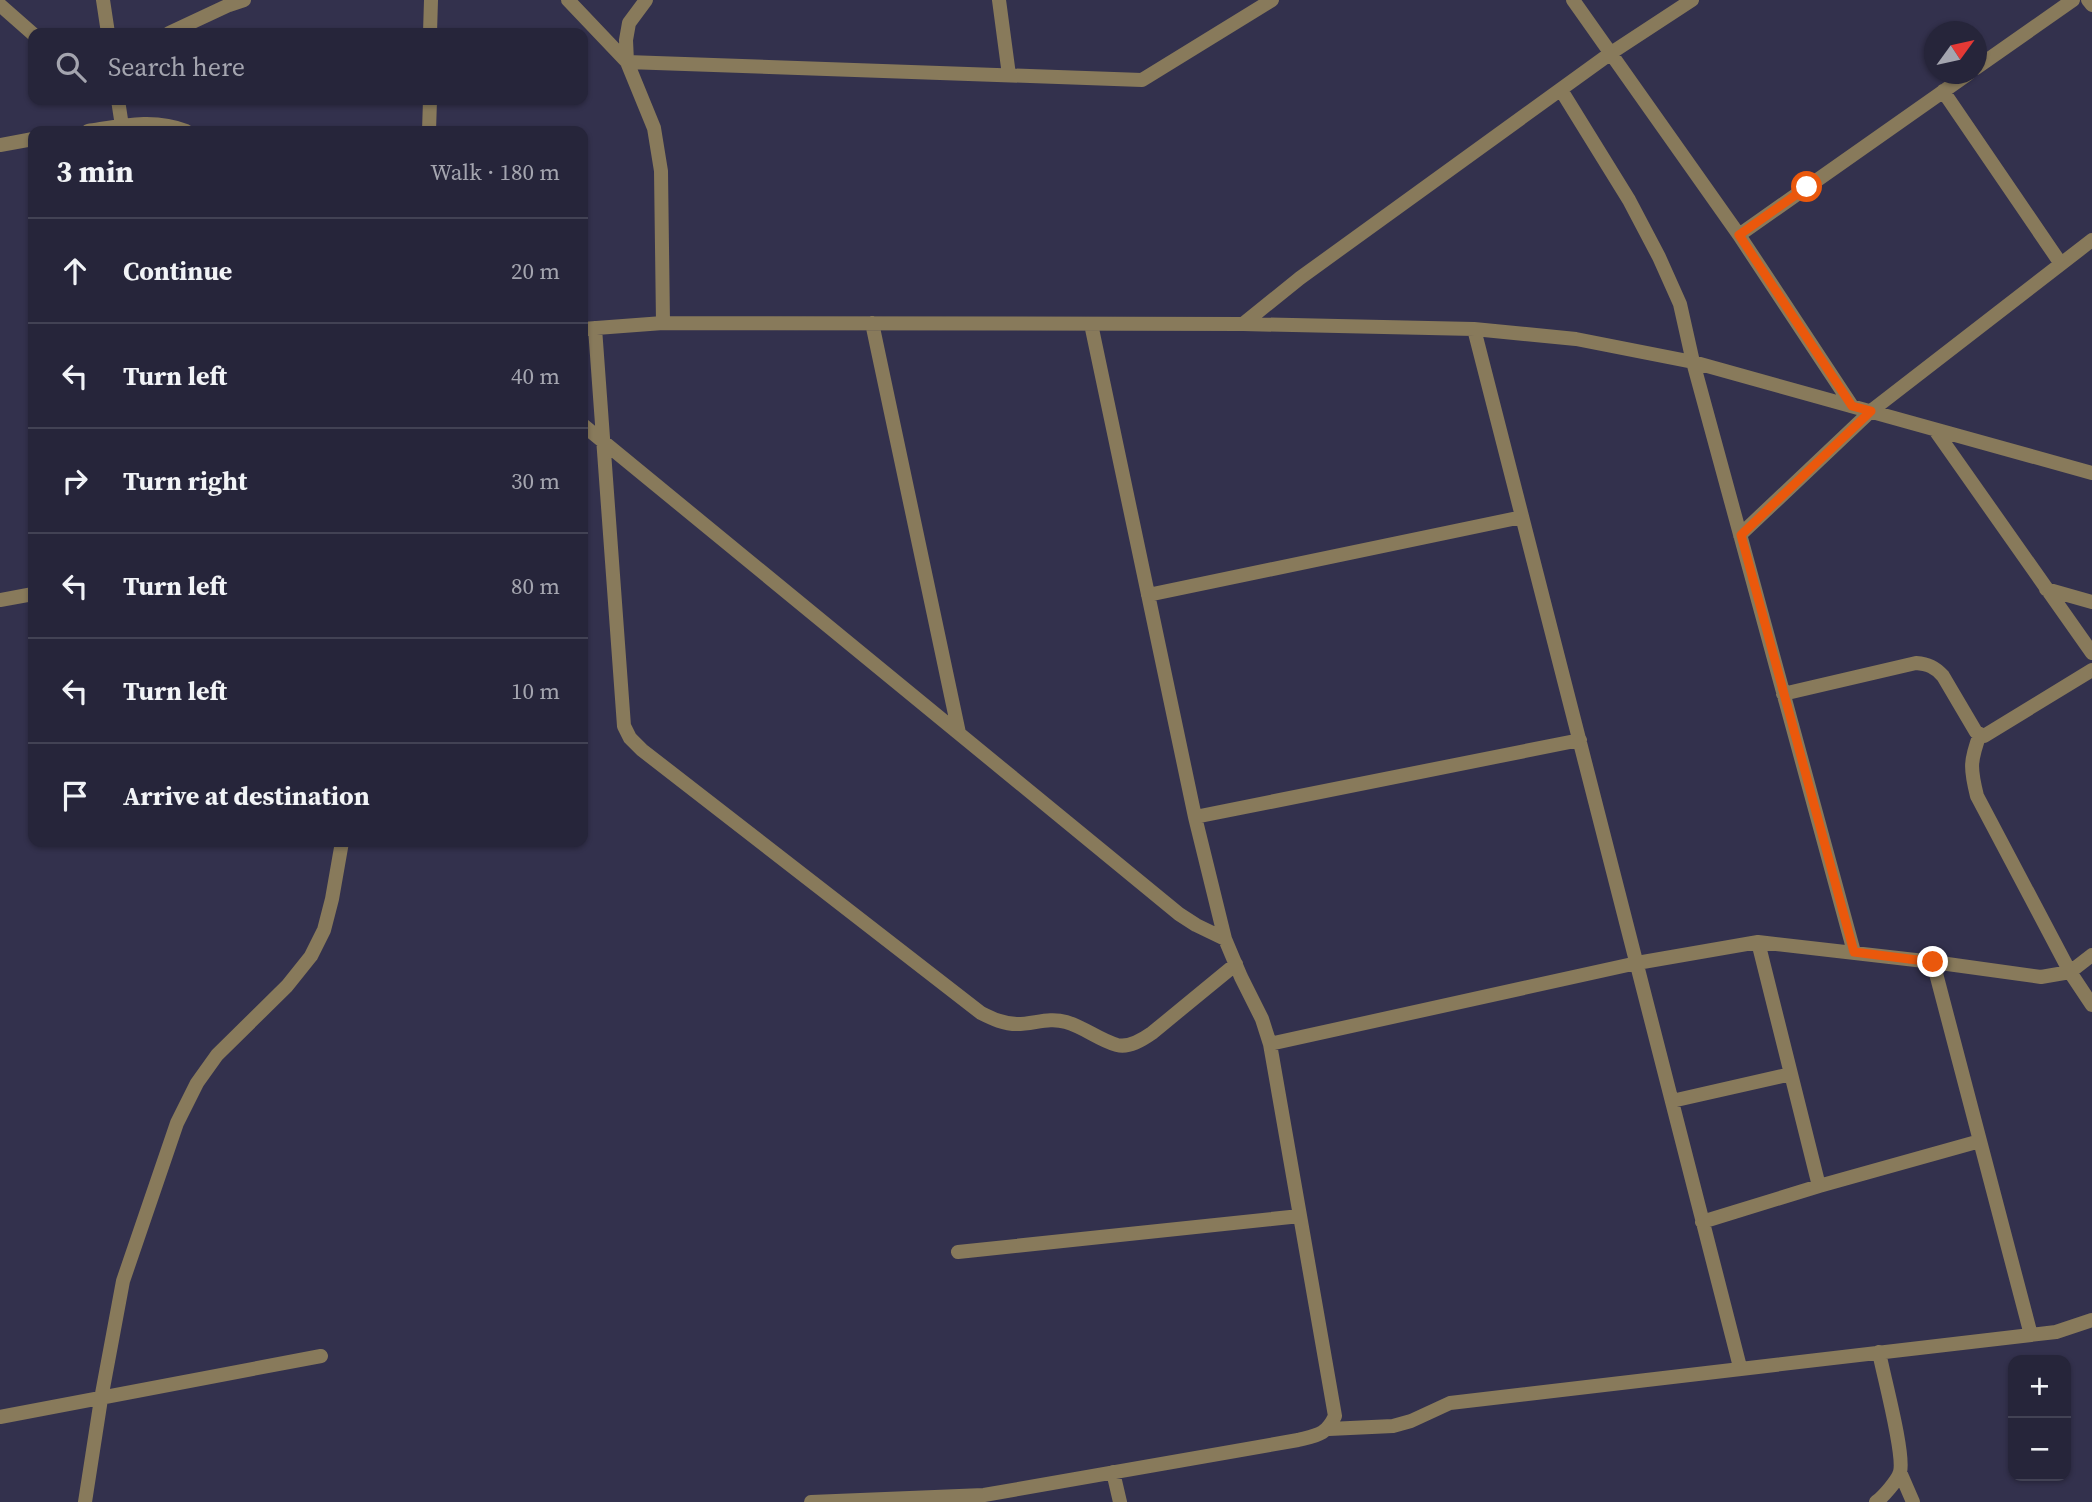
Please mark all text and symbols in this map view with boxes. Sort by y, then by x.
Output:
north arrow [1924,21,1987,84]
search box [28,28,588,105]
icon: search [52,48,90,86]
text: Search here [108,49,245,85]
text: 3 min [56,151,134,192]
text: Walk · 180 m [430,156,560,188]
route start [1791,171,1822,202]
icon: ahead [56,252,94,290]
text: Continue [123,253,232,289]
text: 20 m [511,255,560,287]
icon: left [56,357,94,395]
text: Turn left [123,358,227,394]
text: 40 m [511,360,560,392]
icon: right [56,462,94,500]
text: Turn right [123,463,247,499]
text: 30 m [511,465,560,497]
icon: left [56,567,94,605]
text: Turn left [123,568,227,604]
text: 80 m [511,570,560,602]
icon: left [56,672,94,710]
text: Turn left [123,673,227,709]
text: 10 m [511,675,560,707]
icon: arrive [56,777,94,815]
text: Arrive at destination [123,778,370,814]
route end [1917,946,1948,977]
map controls [2008,1355,2071,1481]
button: + [2008,1355,2071,1418]
button: − [2008,1418,2071,1481]

